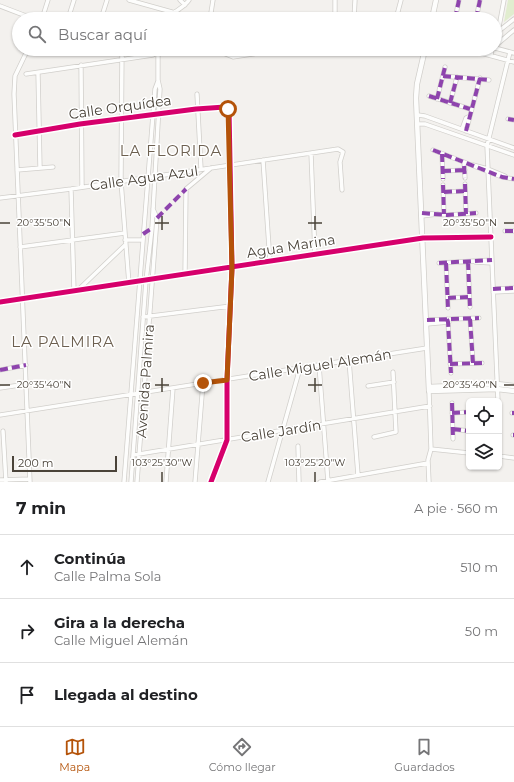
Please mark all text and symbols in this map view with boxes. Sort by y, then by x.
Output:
search box [12,12,502,56]
icon: search [26,23,48,45]
text: Buscar aquí [58,25,147,44]
street label: Calle Orquídea [67,91,173,123]
route start [219,100,237,118]
district label: LA FLORIDA [120,141,222,160]
street label: Calle Agua Azul [89,162,199,194]
text: 20°35'50"N [17,216,71,229]
text: 20°35'50"N [443,216,497,229]
street label: Agua Marina [245,230,337,262]
street label: Avenida Palmira [132,324,158,438]
district label: LA PALMIRA [11,332,115,351]
street label: Calle Miguel Alemán [247,345,393,385]
route end [194,374,212,392]
text: 20°35'40"N [17,378,71,391]
text: 20°35'40"N [443,378,497,391]
map controls [466,398,502,470]
button: locate [466,398,502,434]
street label: Calle Jardín [240,416,322,446]
button: layers [466,434,502,470]
scale bar [12,454,117,473]
text: 200 m [18,456,53,470]
text: 103°25'30"W [132,456,192,469]
text: 103°25'20"W [285,456,345,469]
text: 7 min [16,498,66,518]
text: A pie · 560 m [414,500,498,516]
text: Continúa [54,549,126,568]
icon: ahead [16,556,38,578]
text: 510 m [460,559,498,575]
text: Calle Palma Sola [54,568,162,584]
text: Gira a la derecha [54,613,185,632]
icon: right [16,620,38,642]
text: 50 m [465,623,498,639]
text: Calle Miguel Alemán [54,632,188,648]
icon: arrive [16,684,38,706]
text: Llegada al destino [54,685,198,704]
tab: Mapa [59,736,90,774]
tab: Cómo llegar [209,736,276,774]
tab: Guardados [394,736,455,774]

